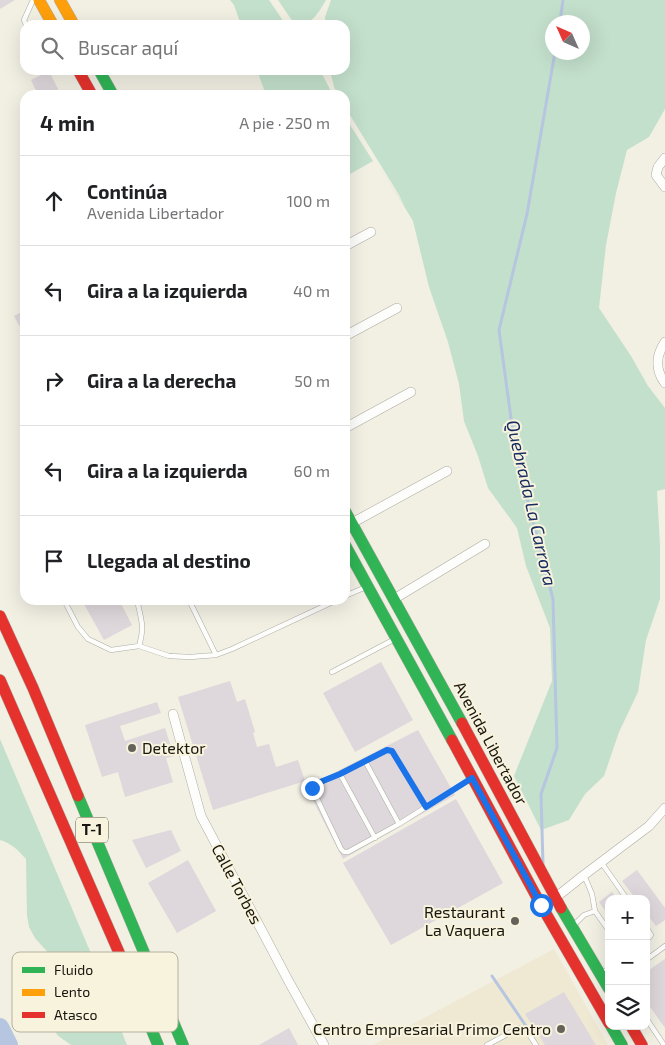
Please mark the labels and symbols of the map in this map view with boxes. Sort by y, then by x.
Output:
north arrow [545,15,590,60]
water label: Quebrada La Carrora [502,418,562,588]
street label: Avenida Libertador [451,678,532,808]
place label: Detektor [142,738,206,757]
marker: Detektor [126,742,138,754]
route end [301,777,324,800]
road number: T-1 [76,818,108,842]
street label: Calle Torbes [208,840,267,927]
route start [530,894,553,917]
place label: Restaurant La Vaquera [424,902,505,939]
marker: Restaurant La Vaquera [509,915,521,927]
legend [12,952,178,1032]
text: Fluido [54,961,93,978]
text: Lento [54,983,90,1000]
text: Atasco [54,1006,97,1023]
place label: Centro Empresarial Primo Centro [313,1019,551,1038]
marker: Centro Empresarial Primo Centro [555,1023,567,1035]

